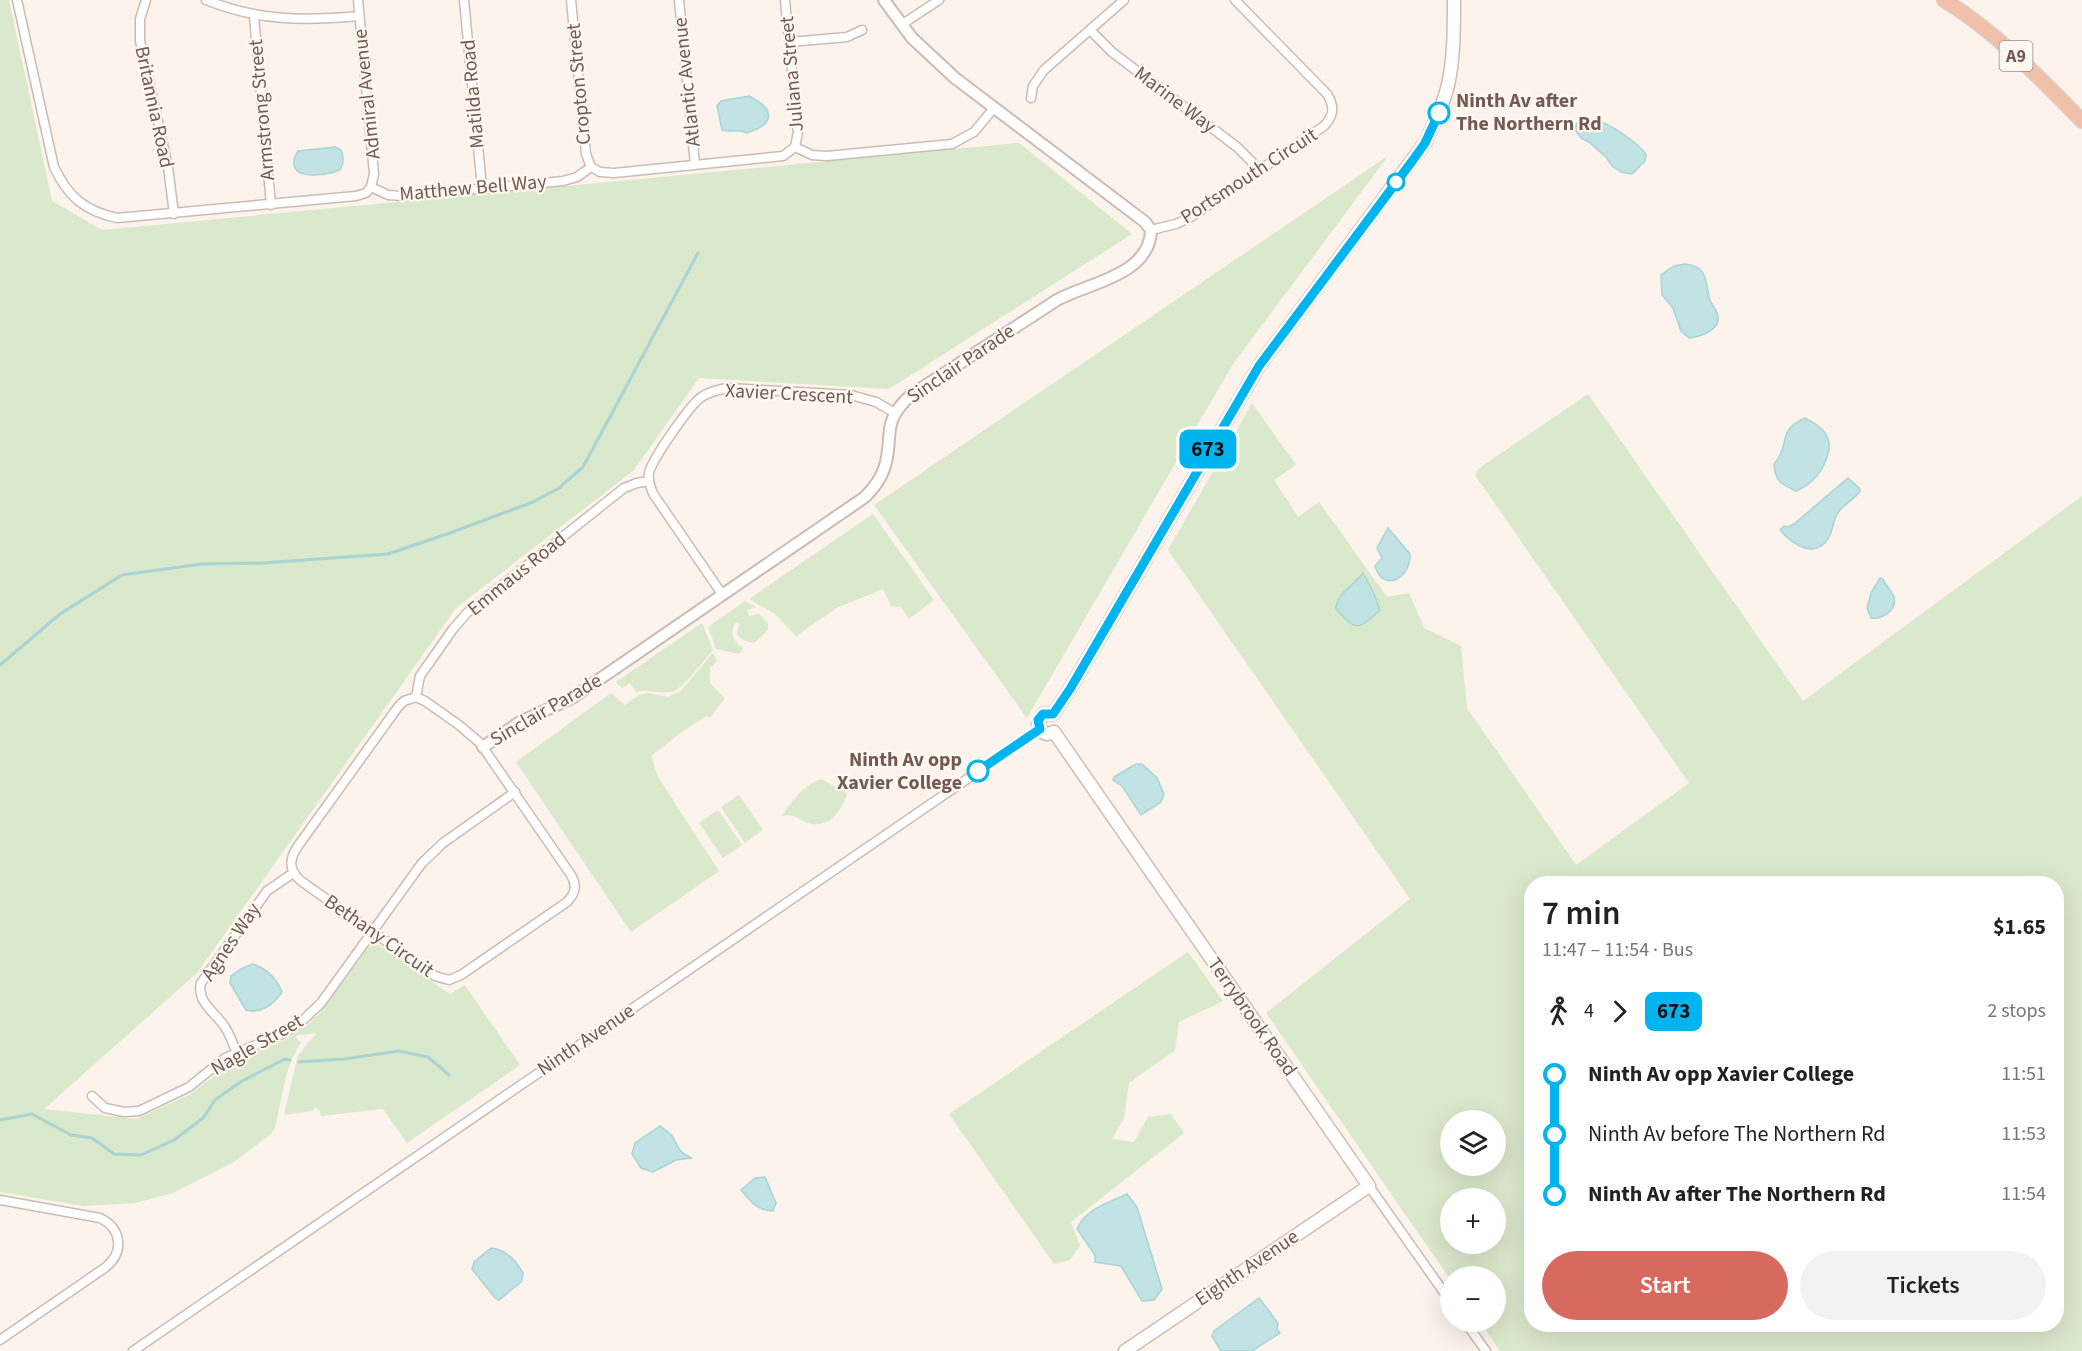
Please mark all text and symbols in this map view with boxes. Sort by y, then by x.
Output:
street label: Juliana Street [773,15,811,133]
street label: Atlantic Avenue [666,16,708,148]
street label: Cropton Street [560,22,598,146]
street label: Admiral Avenue [346,27,388,160]
street label: Armstrong Street [242,38,282,182]
street label: Matilda Road [454,38,492,150]
road number: A9 [2000,41,2032,71]
street label: Britannia Road [127,44,181,170]
street label: Marine Way [1128,60,1222,141]
place label: Ninth Av after The Northern Rd [1456,87,1602,138]
marker: Ninth Av after The Northern Rd [1428,102,1450,124]
street label: Portsmouth Circuit [1175,121,1323,231]
street label: Matthew Bell Way [398,168,548,208]
unlabelled marker [1387,173,1405,191]
street label: Sinclair Parade [901,317,1021,411]
street label: Xavier Crescent [724,377,854,411]
line badge: 673 [1174,430,1242,468]
text: 673 [1191,434,1225,464]
street label: Emmaus Road [462,525,572,623]
street label: Sinclair Parade [485,667,607,753]
place label: Ninth Av opp Xavier College [837,746,962,797]
marker: Ninth Av opp Xavier College [967,760,989,782]
street label: Bethany Circuit [318,888,440,984]
text: 7 min [1542,890,1620,937]
street label: Agnes Way [195,897,268,987]
text: $1.65 [1993,911,2046,943]
text: 11:47 – 11:54 · Bus [1542,936,1693,964]
street label: Terrybrook Road [1201,952,1303,1082]
icon: walk [1542,995,1575,1028]
icon: forward [1603,995,1636,1028]
text: 673 [1657,996,1690,1026]
street label: Ninth Avenue [532,997,640,1083]
text: 4 [1584,997,1594,1025]
text: 2 stops [1987,997,2046,1025]
street label: Nagle Street [206,1007,308,1083]
text: Ninth Av opp Xavier College [1588,1058,1854,1090]
text: 11:51 [2001,1060,2046,1088]
map controls [1440,1110,1506,1332]
button: layers [1440,1110,1506,1176]
text: Ninth Av before The Northern Rd [1588,1118,1886,1150]
text: 11:53 [2001,1120,2046,1148]
text: Ninth Av after The Northern Rd [1588,1178,1886,1210]
text: 11:54 [2001,1180,2046,1208]
button: + [1440,1188,1506,1254]
street label: Eighth Avenue [1190,1223,1305,1313]
button: Start [1542,1251,1788,1320]
button: Tickets [1800,1251,2046,1320]
button: − [1440,1266,1506,1332]

